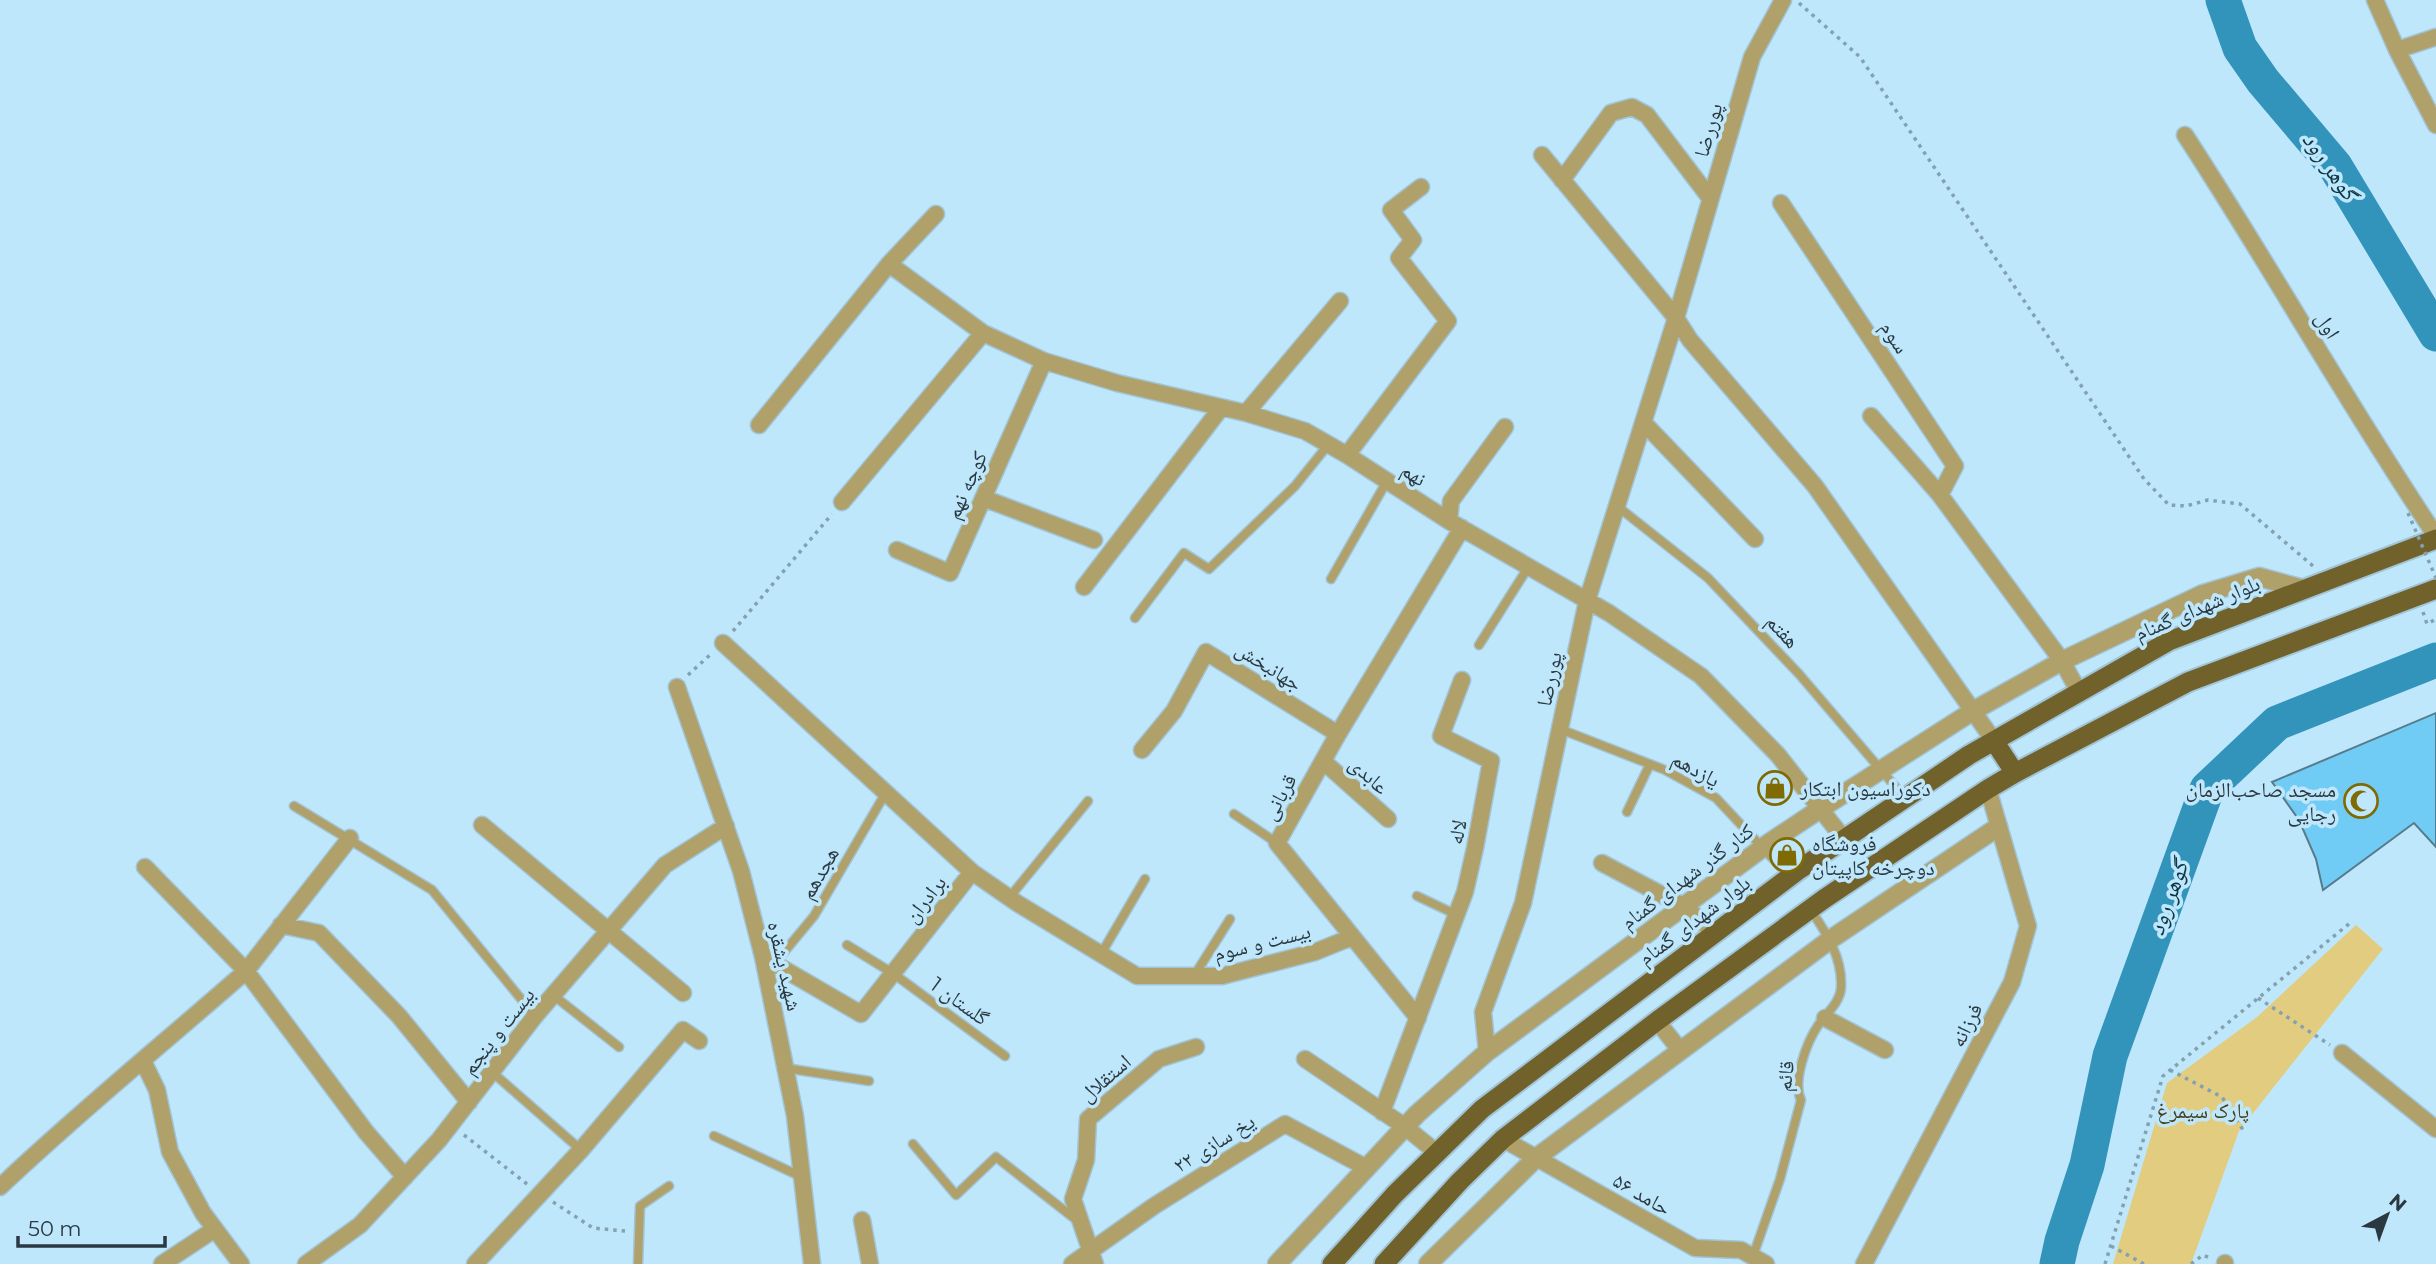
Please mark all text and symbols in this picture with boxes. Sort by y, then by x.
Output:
street label: پوررضا [1688,100,1728,160]
water label: گوهر رود [2297,127,2366,209]
street label: اول [2310,307,2346,343]
street label: سوم [1874,316,1915,359]
street label: کوچه نهم [940,447,994,524]
street label: نهم [1396,457,1431,493]
street label: بلوار شهدای گمنام [2131,570,2264,647]
street label: هفتم [1760,609,1805,655]
street label: جهانبخش [1231,636,1307,697]
street label: پوررضا [1531,649,1567,709]
street label: یازدهم [1667,746,1724,794]
street label: عابدی [1344,751,1394,799]
shop icon: دکوراسیون ابتکار [1756,769,1794,807]
street label: قربانی [1256,770,1303,825]
place label: دکوراسیون ابتکار [1799,776,1931,801]
place label: مسجد صاحب‌الزمان رجایی [2186,777,2336,827]
mosque icon: مسجد صاحب‌الزمان رجایی [2342,782,2380,820]
street label: لاله [1442,817,1472,847]
street label: کنار گذر شهدای گمنام [1615,818,1760,936]
place label: فروشگاه دوچرخه کاپیتان [1812,831,1935,880]
shop icon: فروشگاه دوچرخه کاپیتان [1768,836,1806,874]
street label: هجدهم [794,842,846,905]
water label: گوهر رود [2142,853,2196,939]
street label: برادران [899,870,951,928]
street label: بلوار شهدای گمنام [1633,870,1756,972]
street label: بیست و سوم [1211,918,1314,968]
street label: شهید یشقره [763,919,807,1013]
street label: گلستان 1 [926,971,994,1031]
street label: بیست و پنجم [456,982,541,1081]
street label: فرزانه [1944,999,1988,1051]
street label: استقلال [1074,1049,1136,1107]
street label: قائم [1771,1059,1801,1093]
park label: پارک سیمرغ [2157,1098,2249,1124]
street label: یخ سازی ۲۲ [1169,1108,1260,1179]
street label: حامد ۵۶ [1609,1168,1675,1220]
north arrow [2352,1180,2422,1250]
text: N [2384,1189,2411,1216]
scale bar [18,1204,164,1248]
text: 50 m [28,1216,82,1241]

